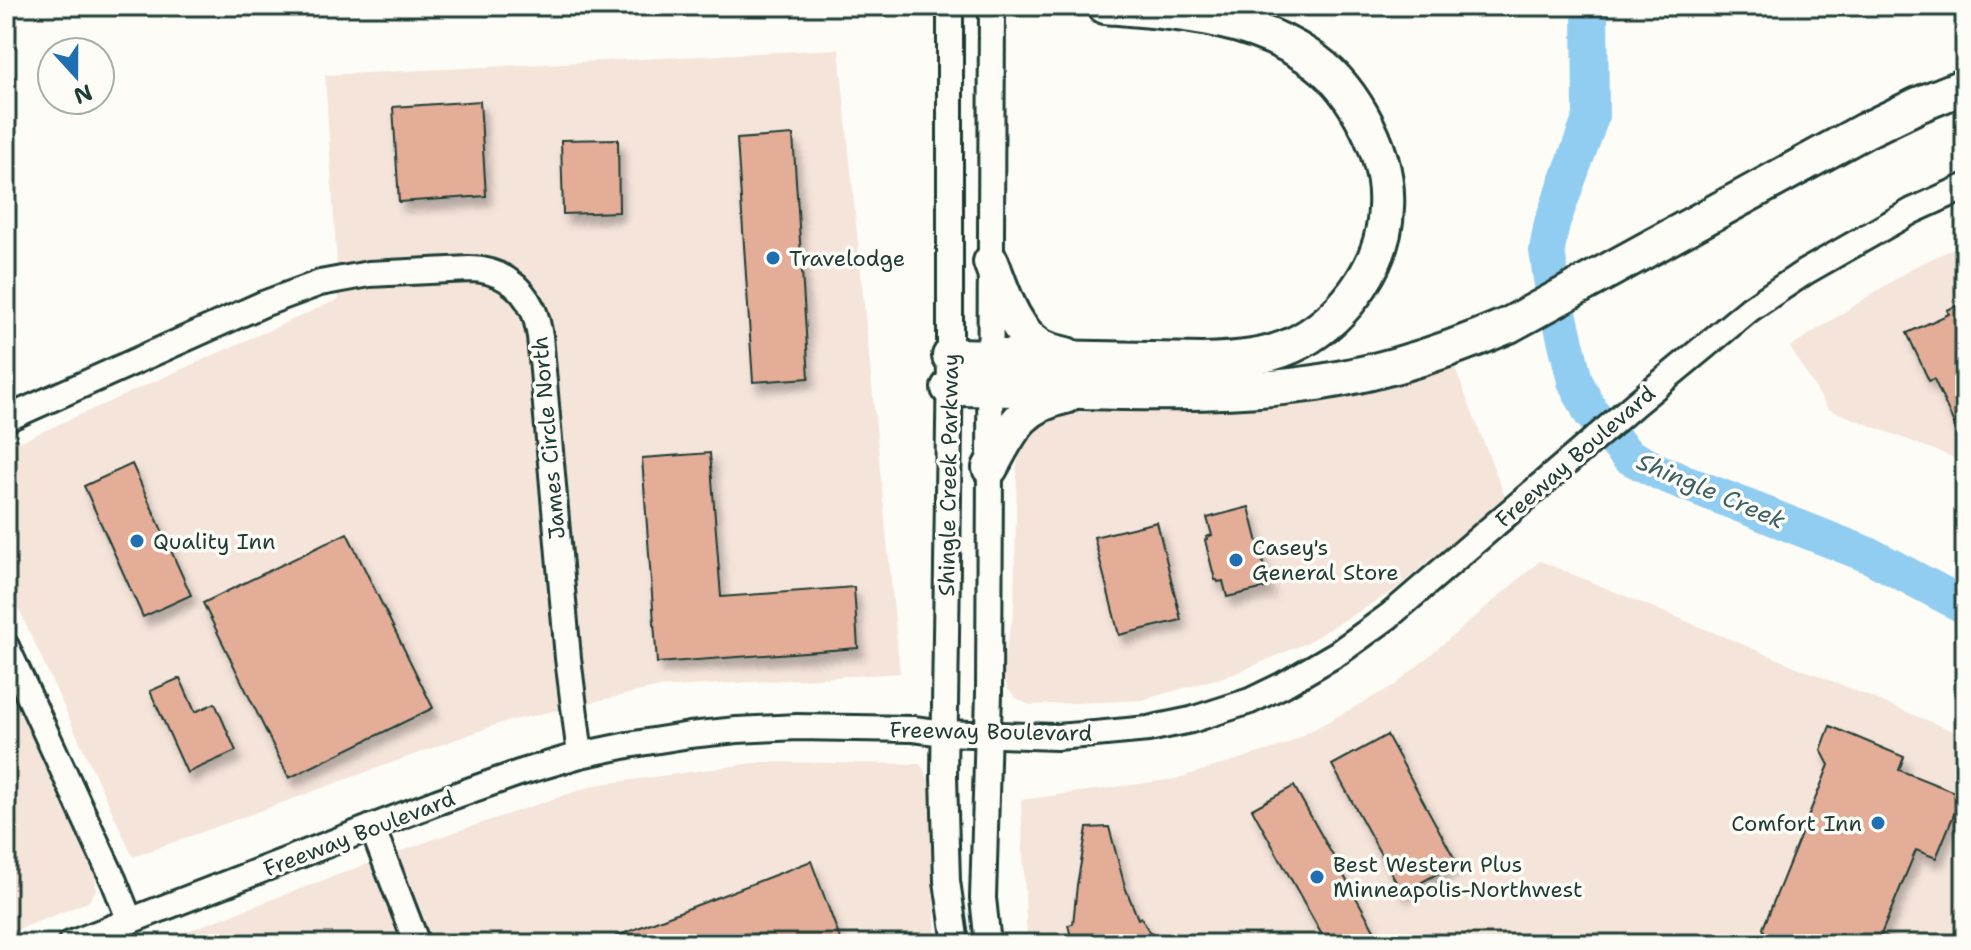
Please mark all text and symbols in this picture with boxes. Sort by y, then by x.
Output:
north arrow [36,36,116,116]
text: N [70,78,96,111]
place label: Travelodge [789,244,905,273]
marker: Travelodge [764,249,782,267]
street label: James Circle North [525,335,572,541]
street label: Shingle Creek Parkway [932,353,965,597]
street label: Freeway Boulevard [1489,379,1661,534]
water label: Shingle Creek [1632,445,1790,537]
place label: Quality Inn [153,527,275,556]
marker: Quality Inn [128,532,146,550]
place label: Casey's General Store [1252,533,1399,587]
marker: Casey's General Store [1227,551,1245,569]
street label: Freeway Boulevard [889,715,1093,748]
street label: Freeway Boulevard [259,784,459,883]
place label: Comfort Inn [1731,809,1862,838]
marker: Comfort Inn [1869,814,1887,832]
place label: Best Western Plus Minneapolis-Northwest [1333,850,1583,904]
marker: Best Western Plus Minneapolis-Northwest [1308,868,1326,886]

